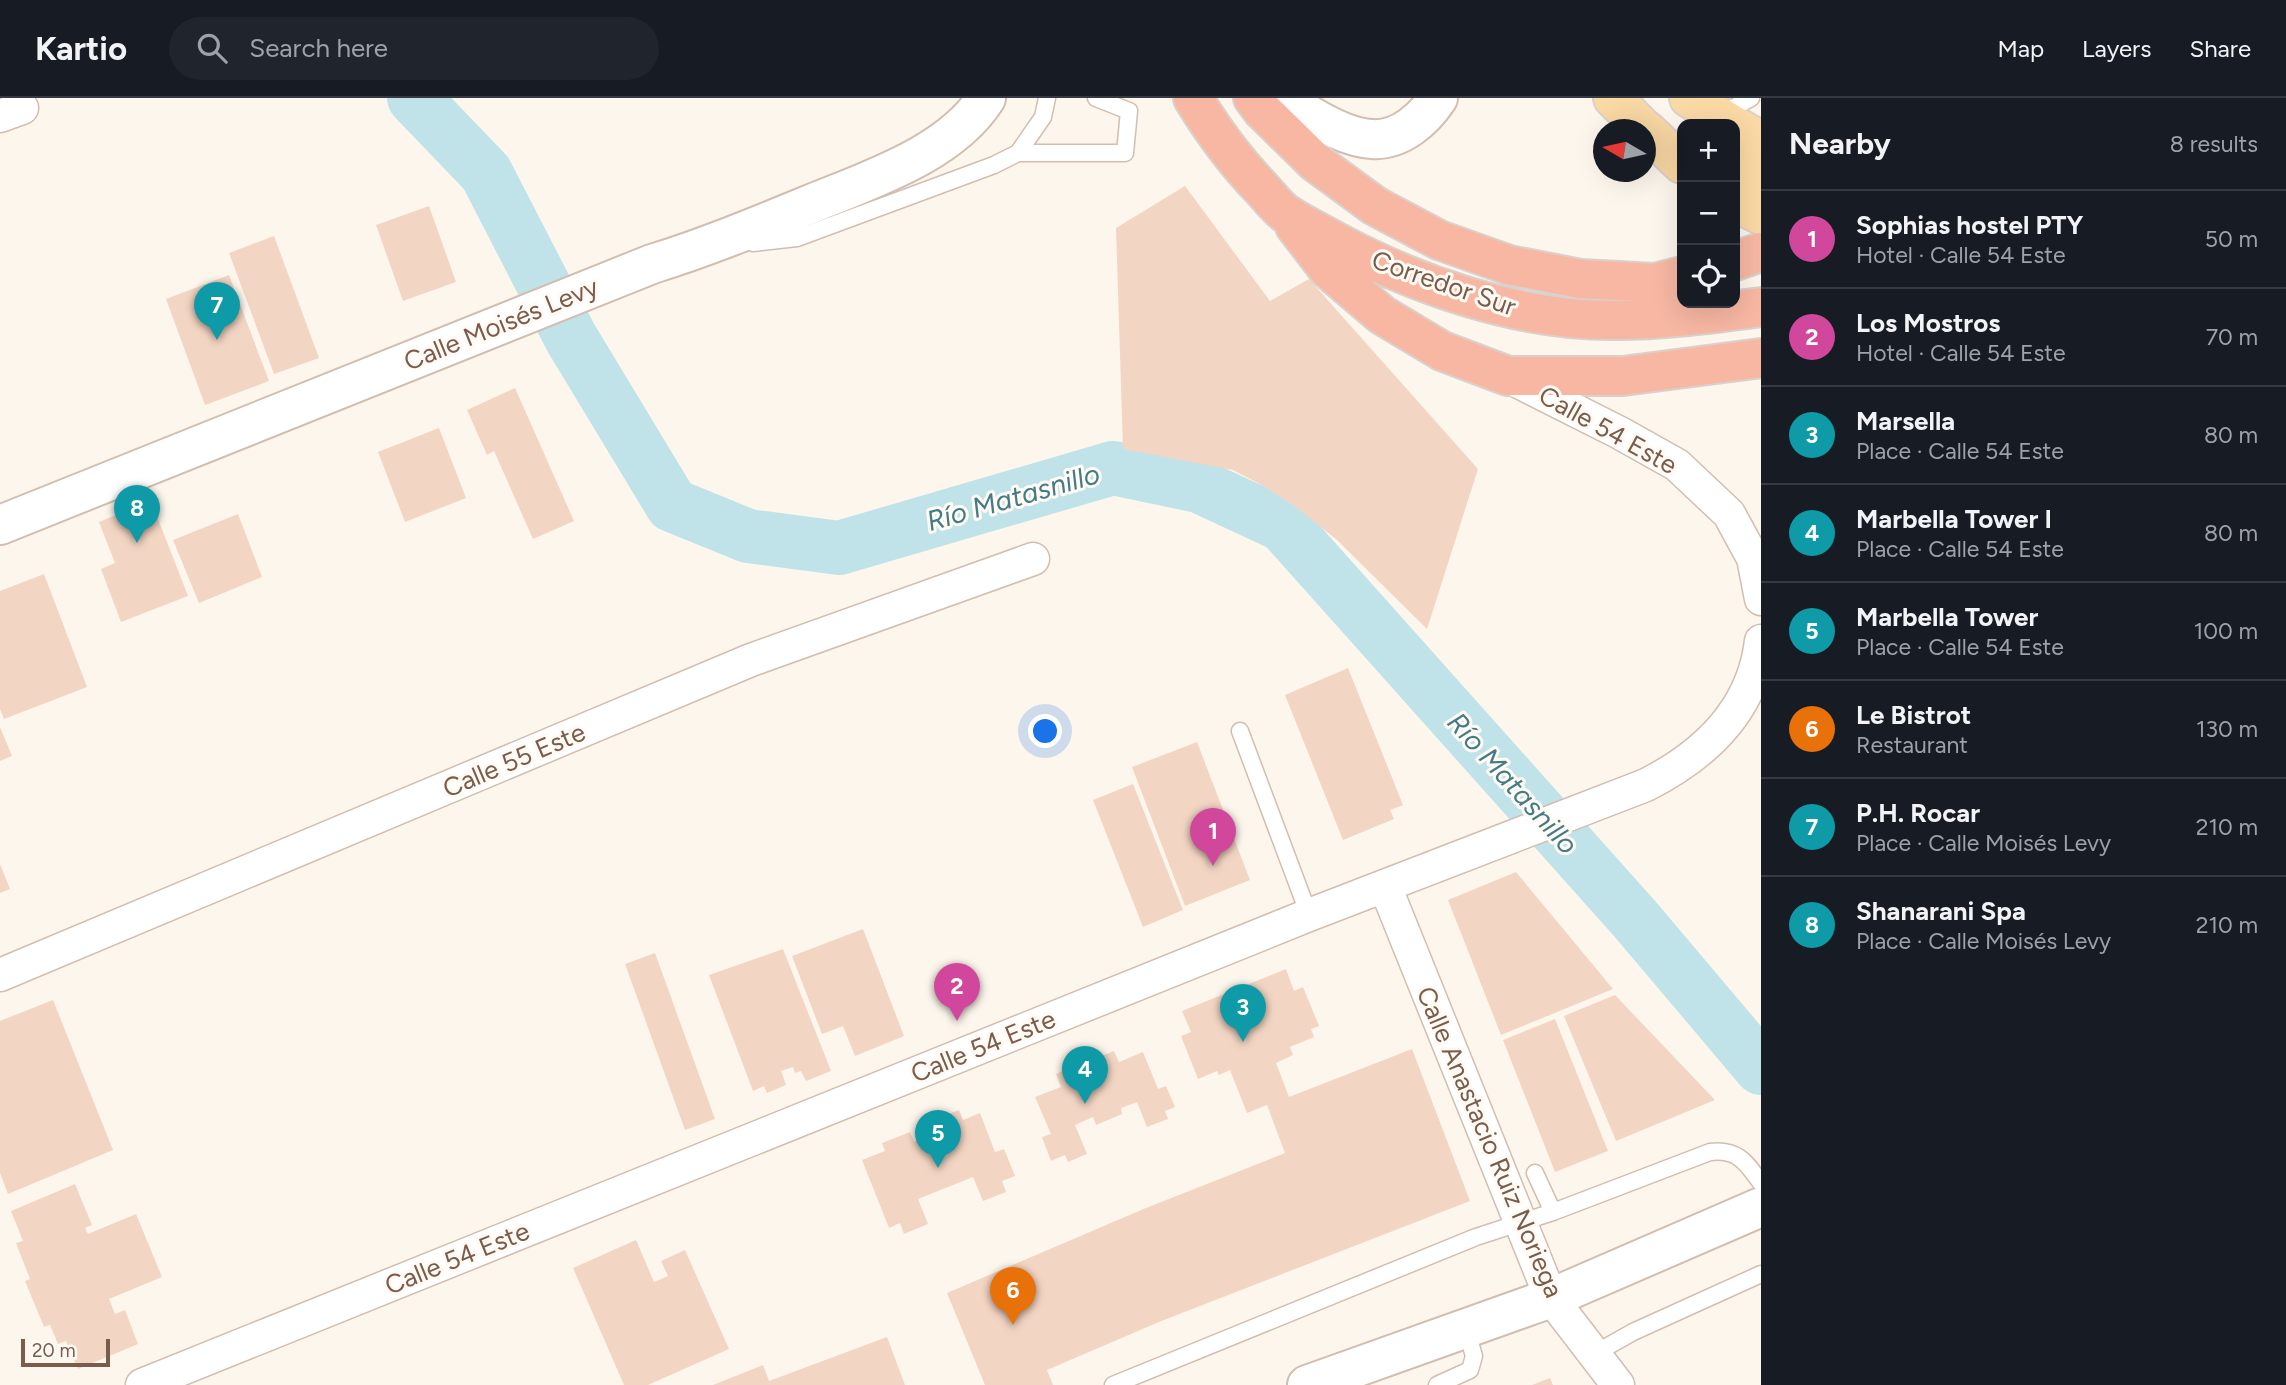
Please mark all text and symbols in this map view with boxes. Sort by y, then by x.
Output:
search box [169,17,659,80]
text: Kartio [35,29,127,68]
icon: search [193,29,231,67]
text: Search here [249,32,388,64]
text: Map [1997,34,2044,63]
text: Layers [2082,34,2151,63]
text: Share [2189,34,2251,63]
north arrow [1593,119,1656,182]
map controls [1677,119,1740,308]
button: + [1677,119,1740,182]
text: Nearby [1789,125,1891,162]
text: 8 results [2170,130,2258,158]
button: − [1677,182,1740,245]
text: Sophias hostel PTY [1856,209,2083,241]
text: 1 [1807,225,1817,253]
text: 50 m [2205,225,2258,253]
text: Hotel · Calle 54 Este [1856,241,2065,269]
street label: Corredor Sur [1368,243,1521,323]
button: locate [1677,245,1740,308]
street label: Calle Moisés Levy [399,270,603,378]
pin: 7 [194,282,240,340]
text: Los Mostros [1856,307,2000,339]
text: 2 [1805,323,1819,351]
text: 70 m [2206,323,2258,351]
text: Hotel · Calle 54 Este [1856,339,2065,367]
street label: Calle 54 Este [1533,379,1683,481]
text: Marsella [1856,405,1955,437]
text: 3 [1806,421,1818,449]
text: 80 m [2204,421,2258,449]
text: Place · Calle 54 Este [1856,437,2064,465]
water label: Río Matasnillo [922,456,1104,538]
pin: 8 [114,485,160,543]
text: Marbella Tower I [1856,503,2052,535]
text: 4 [1805,519,1819,547]
text: 80 m [2204,519,2258,547]
text: Place · Calle 54 Este [1856,535,2064,563]
text: Marbella Tower [1856,601,2038,633]
text: 5 [1805,617,1819,645]
text: 100 m [2194,617,2258,645]
text: Place · Calle 54 Este [1856,633,2064,661]
text: Le Bistrot [1856,699,1971,731]
water label: Río Matasnillo [1441,705,1585,861]
your location [1028,714,1062,748]
text: 6 [1805,715,1819,743]
text: 130 m [2196,715,2258,743]
street label: Calle 55 Este [438,716,590,804]
text: Restaurant [1856,731,1968,759]
text: P.H. Rocar [1856,797,1980,829]
pin: 1 [1190,808,1236,866]
text: 7 [1806,813,1818,841]
text: 210 m [2196,813,2258,841]
text: Place · Calle Moisés Levy [1856,829,2111,857]
text: Shanarani Spa [1856,895,2026,927]
text: 8 [1805,911,1819,939]
text: 210 m [2196,911,2258,939]
text: Place · Calle Moisés Levy [1856,927,2111,955]
pin: 2 [934,963,980,1021]
street label: Calle Anastacio Ruiz Noriega [1410,982,1570,1302]
pin: 3 [1220,984,1266,1042]
street label: Calle 54 Este [906,1002,1060,1090]
pin: 4 [1062,1046,1108,1104]
pin: 5 [915,1110,961,1168]
street label: Calle 54 Este [380,1214,534,1302]
pin: 6 [990,1267,1036,1325]
scale bar [21,1336,110,1368]
text: 20 m [32,1339,76,1362]

